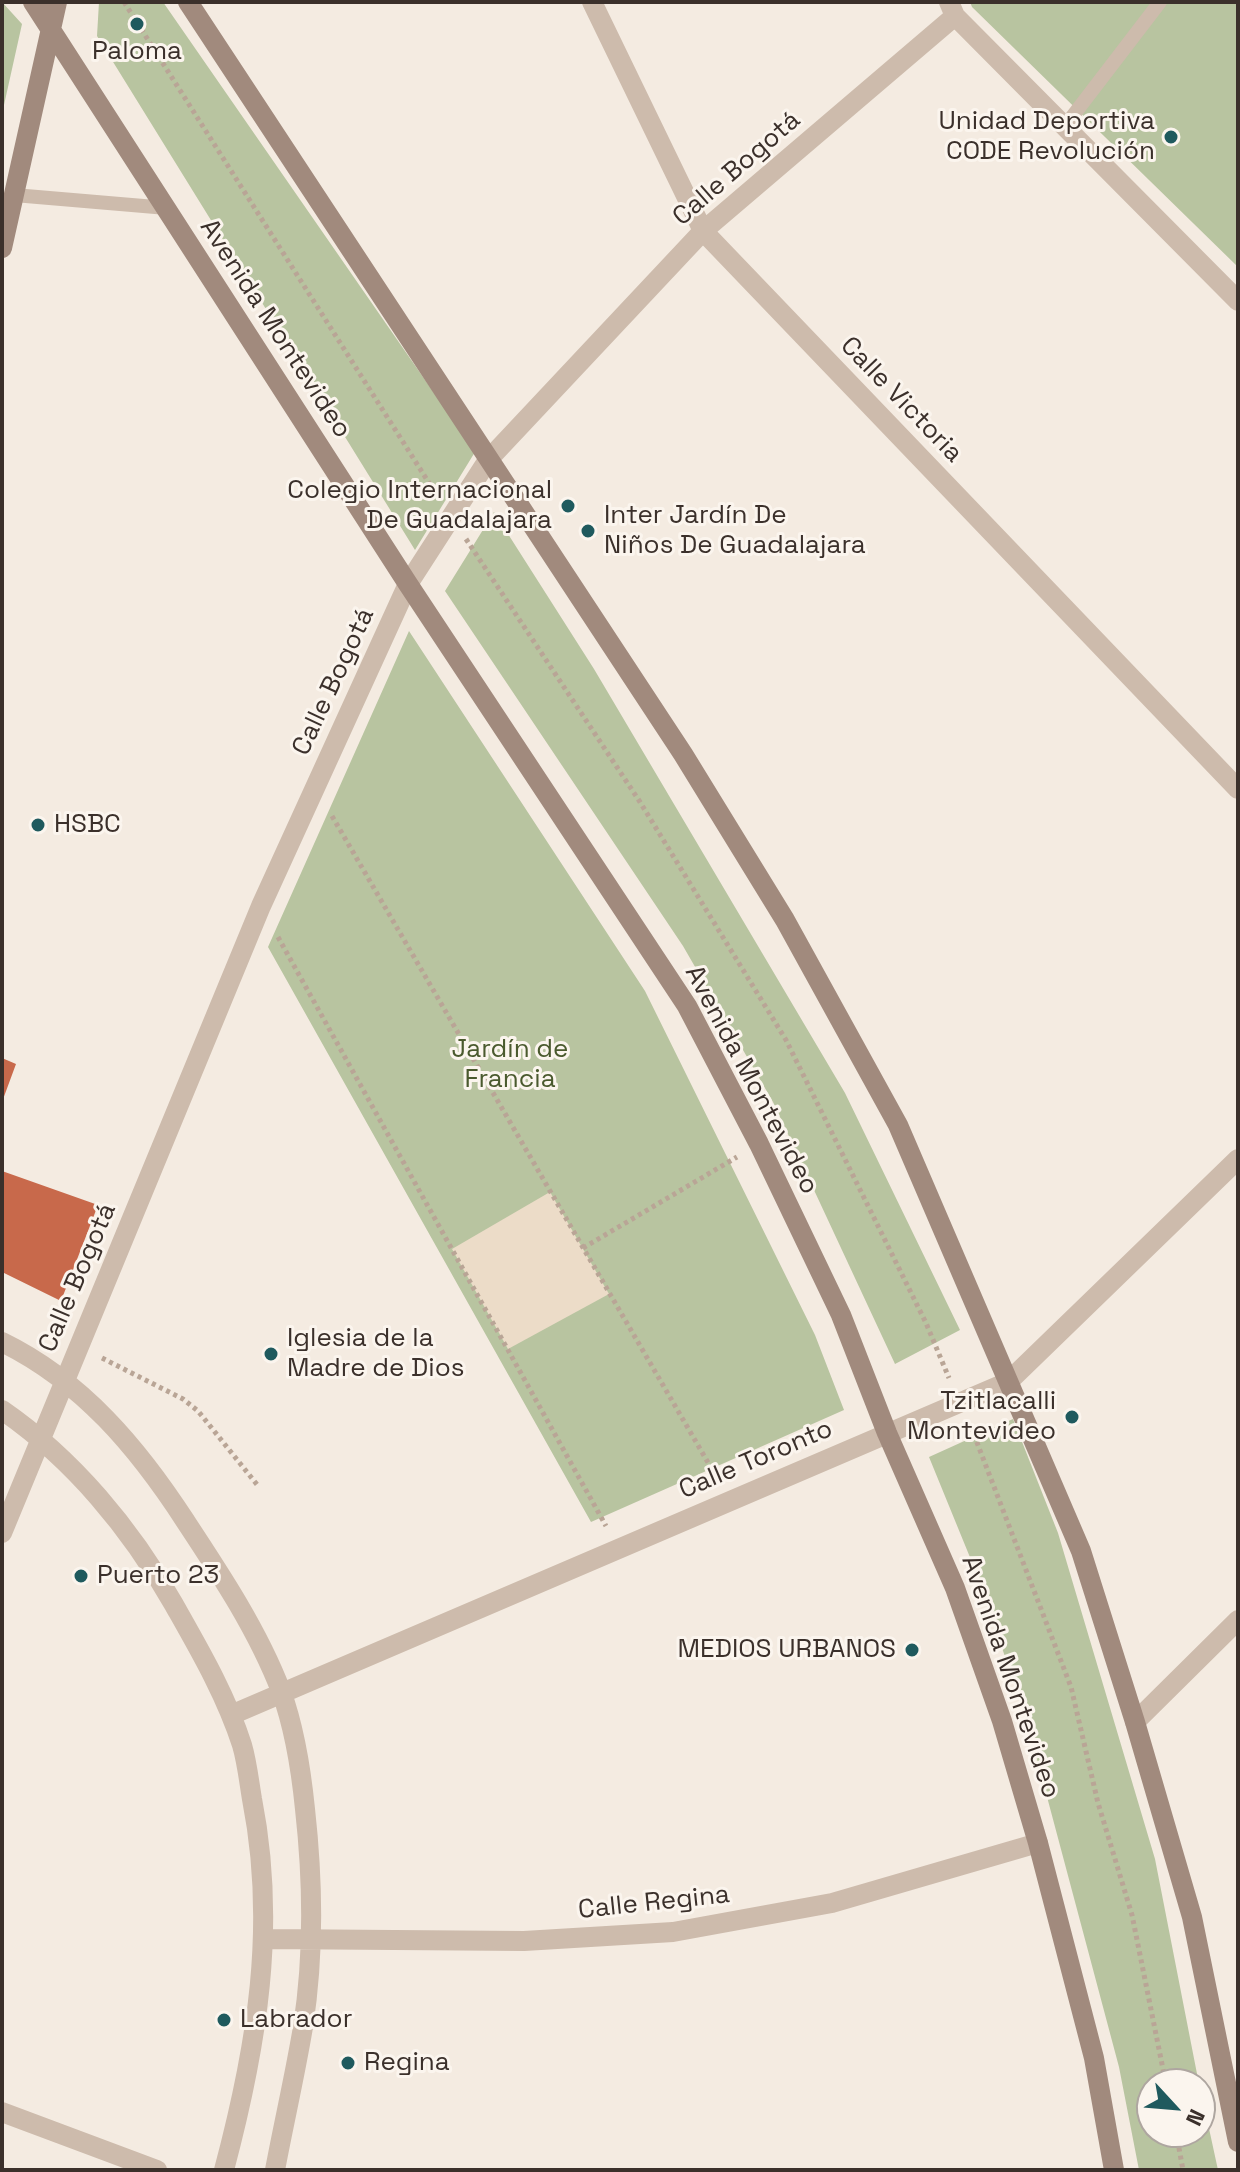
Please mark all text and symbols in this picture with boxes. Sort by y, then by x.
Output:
marker: Paloma [128,15,146,33]
place label: Paloma [92,36,182,68]
street label: Calle Bogotá [667,105,807,233]
place label: Unidad Deportiva CODE Revolución [938,106,1155,168]
marker: Unidad Deportiva CODE Revolución [1162,128,1180,146]
street label: Avenida Montevideo [193,214,357,444]
street label: Calle Victoria [833,331,969,469]
place label: Colegio Internacional De Guadalajara [287,475,552,536]
marker: Colegio Internacional De Guadalajara [559,497,577,515]
place label: Inter Jardín De Niños De Guadalajara [604,500,866,562]
marker: Inter Jardín De Niños De Guadalajara [579,522,597,540]
street label: Calle Bogotá [286,603,382,761]
place label: HSBC [54,809,121,841]
marker: HSBC [29,816,47,834]
street label: Avenida Montevideo [677,960,825,1200]
park label: Jardín de Francia [452,1034,568,1096]
street label: Calle Bogotá [33,1199,123,1357]
place label: Iglesia de la Madre de Dios [287,1323,464,1384]
marker: Iglesia de la Madre de Dios [262,1345,280,1363]
place label: Tzitlacalli Montevideo [907,1386,1056,1448]
marker: Tzitlacalli Montevideo [1063,1408,1081,1426]
street label: Calle Toronto [675,1414,837,1506]
street label: Avenida Montevideo [954,1552,1066,1802]
place label: Puerto 23 [97,1560,219,1592]
marker: Puerto 23 [72,1567,90,1585]
place label: MEDIOS URBANOS [678,1634,896,1666]
marker: MEDIOS URBANOS [903,1641,921,1659]
street label: Calle Regina [577,1880,731,1926]
place label: Labrador [240,2004,352,2036]
marker: Labrador [215,2011,233,2029]
place label: Regina [364,2047,450,2079]
marker: Regina [339,2054,357,2072]
north arrow [1136,2068,1216,2148]
text: N [1180,2105,1212,2130]

